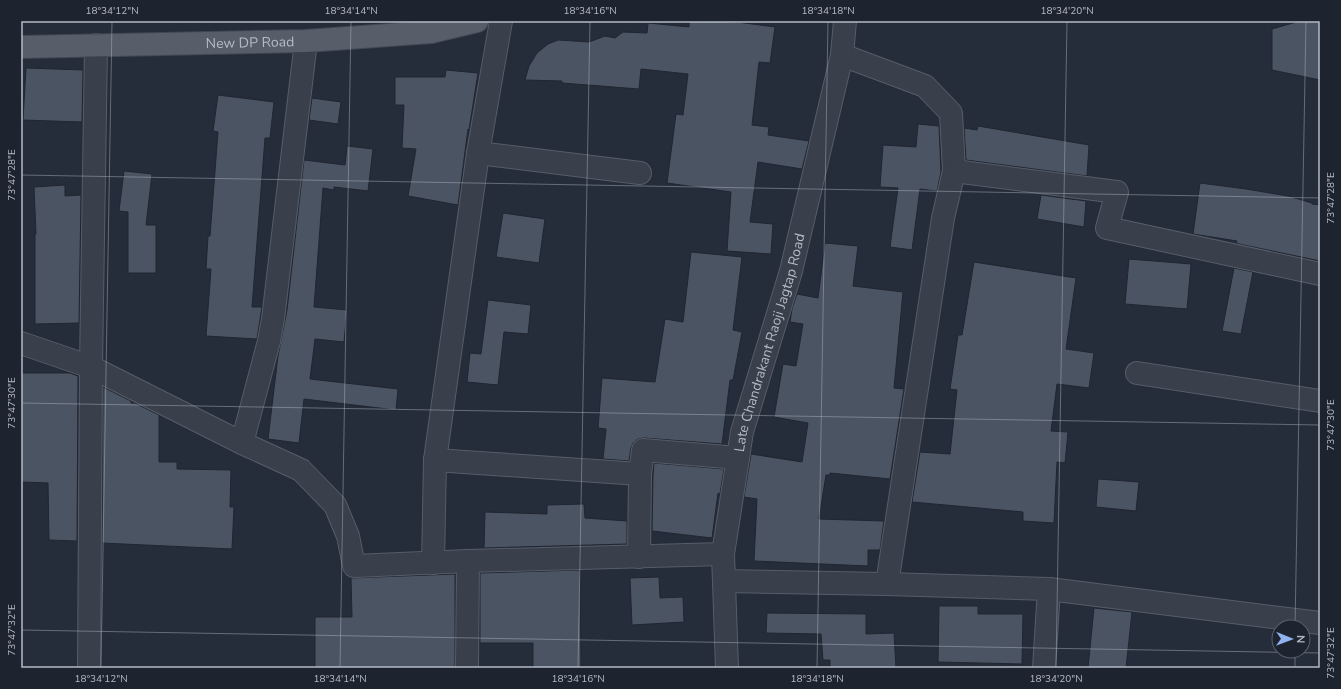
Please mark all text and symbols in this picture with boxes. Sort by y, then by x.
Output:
text: 18°34'12"N [85,4,139,18]
text: 18°34'14"N [324,4,378,18]
text: 18°34'16"N [563,4,617,18]
text: 18°34'18"N [801,4,855,18]
text: 18°34'20"N [1040,4,1094,18]
street label: New DP Road [205,32,294,53]
text: 73°47'28"E [5,149,19,201]
text: 73°47'28"E [1324,172,1338,224]
street label: Late Chandrakant Raoji Jagtap Road [730,231,810,453]
text: 73°47'30"E [5,377,19,429]
text: 73°47'30"E [1324,399,1338,451]
text: 73°47'32"E [5,604,19,656]
north arrow [1271,619,1311,659]
text: 73°47'32"E [1324,627,1338,679]
text: N [1293,635,1308,643]
text: 18°34'12"N [74,672,128,686]
text: 18°34'14"N [313,672,367,686]
text: 18°34'16"N [551,672,605,686]
text: 18°34'18"N [790,672,844,686]
text: 18°34'20"N [1029,672,1083,686]

